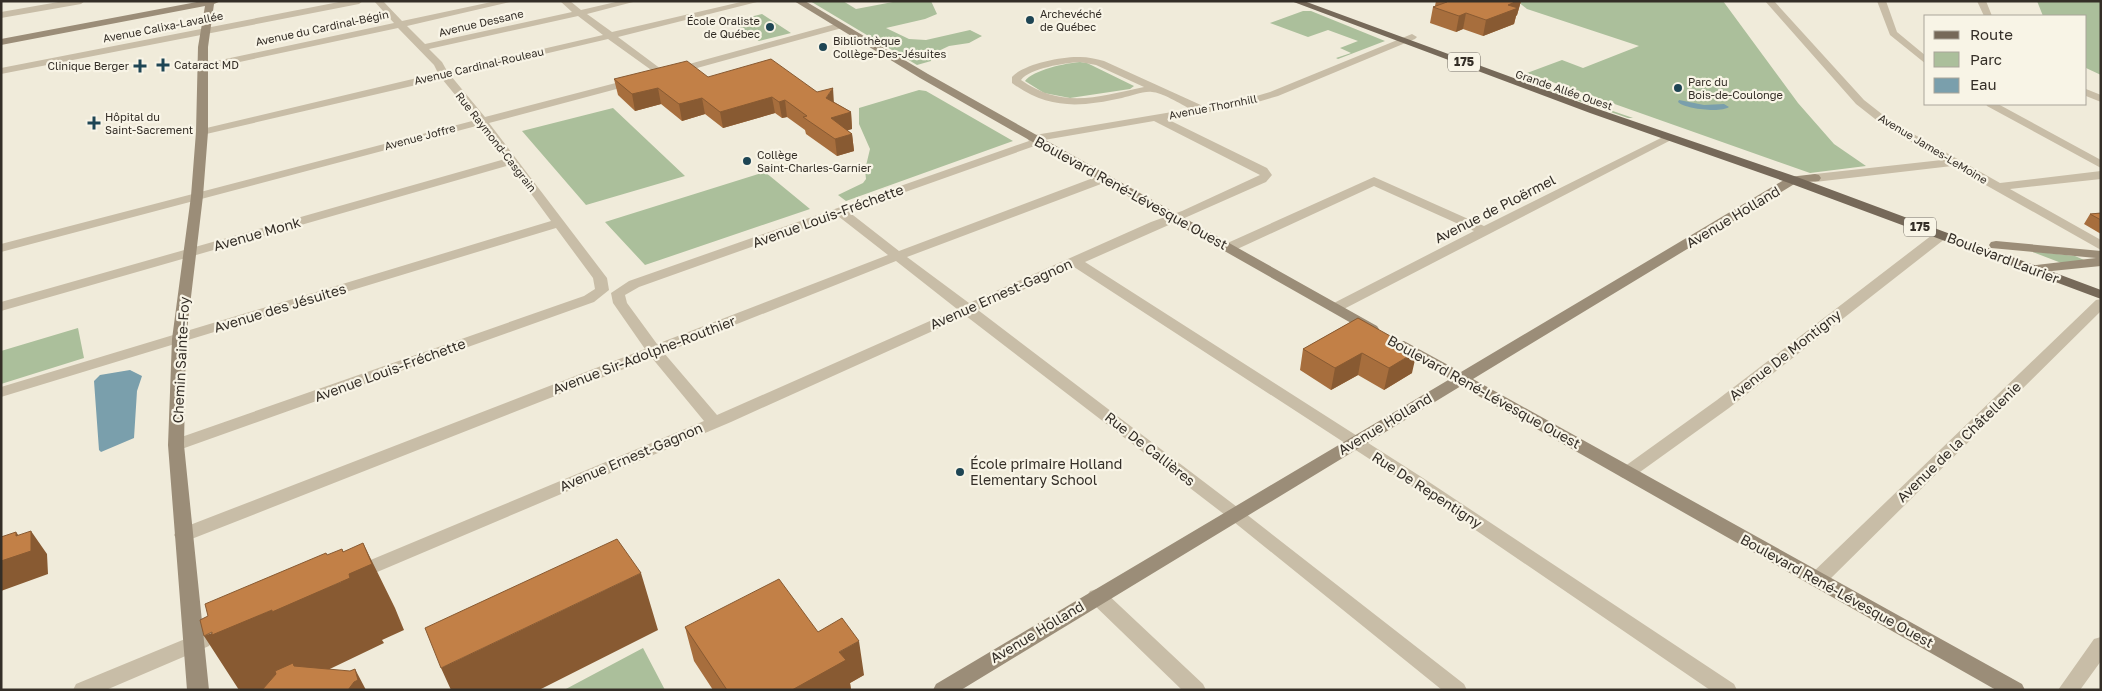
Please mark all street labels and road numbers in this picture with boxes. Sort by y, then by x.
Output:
street label: Avenue Dessane [437,6,525,39]
street label: Avenue du Cardinal-Bégin [254,7,390,48]
street label: Avenue Calixa-Lavallée [102,8,224,45]
street label: Avenue Cardinal-Rouleau [413,44,545,87]
road number: 175 [1448,52,1480,72]
street label: Grande Allée Ouest [1514,67,1614,112]
street label: Rue Raymond-Casgrain [453,89,539,194]
street label: Avenue Thornhill [1168,91,1259,121]
street label: Avenue James-LeMoine [1876,111,1990,186]
street label: Avenue Joffre [383,121,457,152]
street label: Boulevard René-Lévesque Ouest [1032,132,1231,253]
street label: Avenue de Ploërmel [1431,171,1558,246]
street label: Avenue Louis-Fréchette [750,180,906,251]
street label: Avenue Holland [1683,182,1783,251]
street label: Avenue Monk [211,213,302,254]
road number: 175 [1904,218,1936,236]
street label: Boulevard Laurier [1945,228,2062,287]
street label: Avenue Ernest-Gagnon [927,255,1074,333]
street label: Avenue des Jésuites [212,279,348,336]
street label: Chemin Sainte-Foy [169,296,192,424]
street label: Avenue De Montigny [1725,306,1844,404]
street label: Avenue Sir-Adolphe-Routhier [550,312,738,397]
street label: Boulevard René-Lévesque Ouest [1385,331,1584,452]
street label: Avenue Louis-Fréchette [312,334,468,405]
street label: Avenue de la Châtellenie [1893,378,2024,505]
street label: Avenue Holland [1335,389,1435,458]
street label: Rue De Callières [1102,408,1199,489]
street label: Avenue Ernest-Gagnon [557,419,705,494]
street label: Rue De Repentigny [1369,448,1486,532]
street label: Boulevard René-Lévesque Ouest [1738,530,1937,651]
street label: Avenue Holland [987,597,1087,666]

